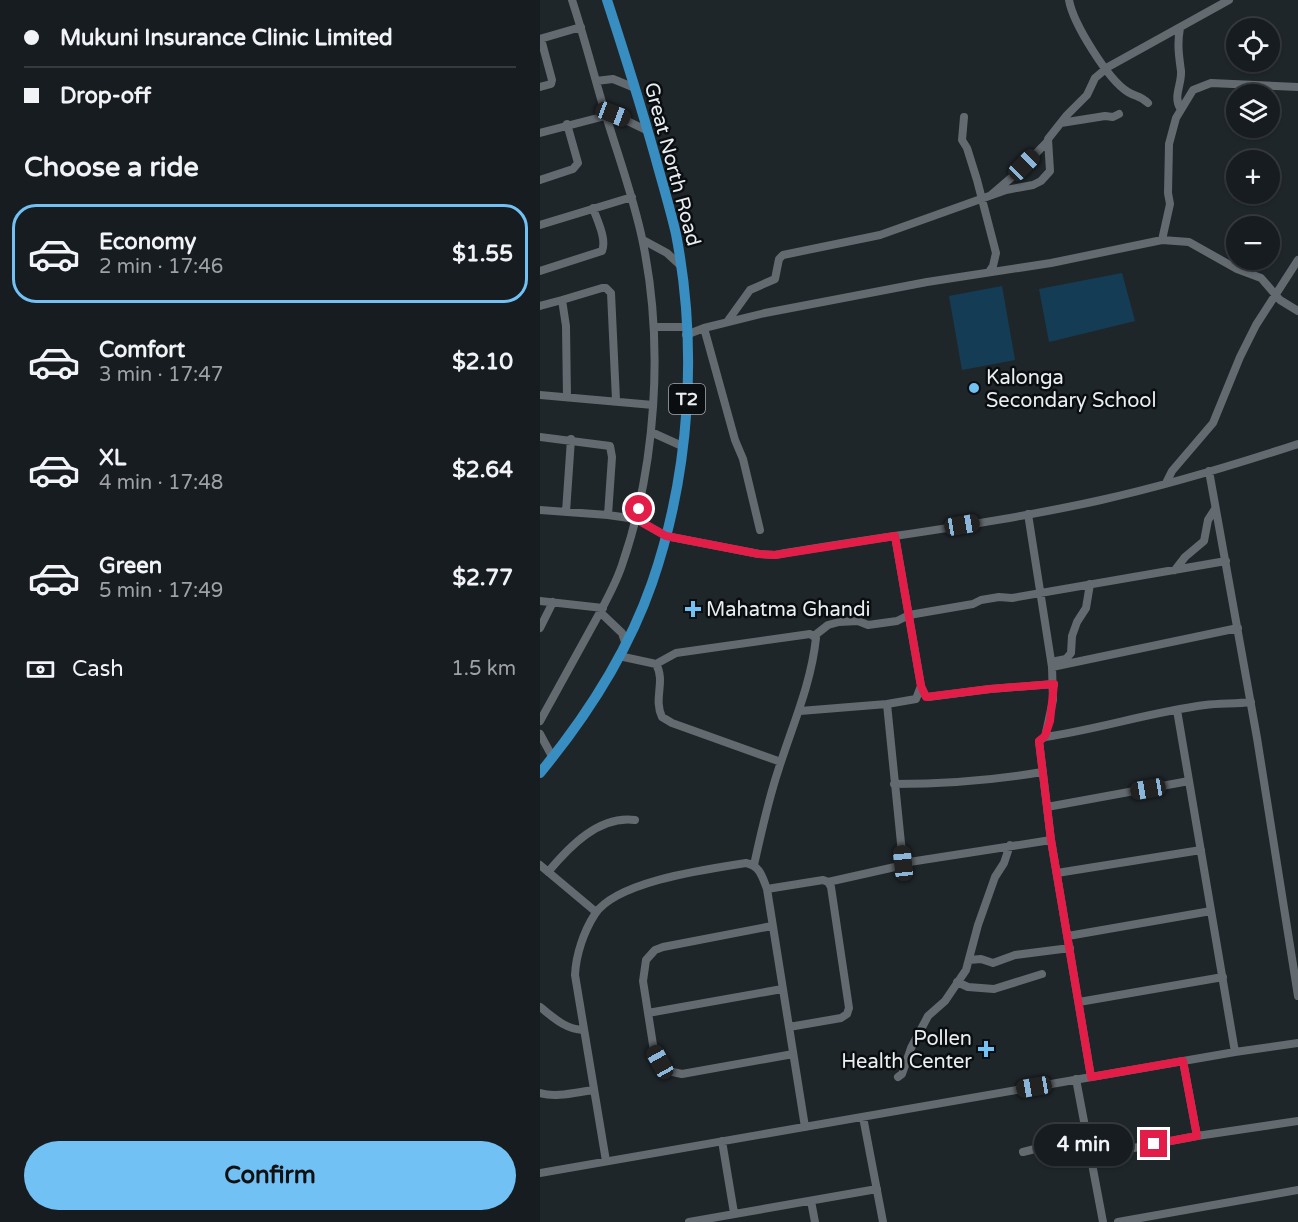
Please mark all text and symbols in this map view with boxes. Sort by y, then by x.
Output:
map controls [1226,18,1280,270]
button: locate [1226,18,1280,72]
text: Mukuni Insurance Clinic Limited [60,25,393,51]
street label: Great North Road [639,80,705,249]
text: Drop-off [60,83,151,109]
button: layers [1226,84,1280,138]
car [593,99,633,129]
car [1005,146,1043,184]
button: + [1226,150,1280,204]
text: Choose a ride [24,151,199,184]
button: − [1226,216,1280,270]
icon: car [27,227,81,281]
text: Economy [99,229,196,255]
text: $1.55 [452,241,513,267]
text: 2 min · 17:46 [99,255,223,279]
icon: car [27,335,81,389]
text: Comfort [99,337,185,363]
text: $2.10 [452,349,513,375]
text: 3 min · 17:47 [99,363,223,387]
place label: Kalonga Secondary School [986,366,1156,413]
marker: Kalonga Secondary School [967,381,981,395]
road number: T2 [669,384,705,414]
icon: car [27,443,81,497]
text: XL [99,445,126,471]
text: $2.64 [452,457,513,483]
text: 4 min · 17:48 [99,471,223,495]
route start [625,495,652,522]
car [943,513,981,537]
icon: car [27,551,81,605]
text: Green [99,553,162,579]
text: $2.77 [452,565,513,591]
text: 5 min · 17:49 [99,579,223,603]
place label: Mahatma Ghandi [706,598,871,622]
marker: Mahatma Ghandi [684,600,702,618]
icon: cash [24,653,57,686]
text: Cash [72,656,124,682]
text: 1.5 km [451,657,516,681]
car [1129,777,1167,801]
car [892,844,914,882]
place label: Pollen Health Center [841,1027,972,1074]
marker: Pollen Health Center [977,1040,995,1058]
car [643,1042,677,1082]
car [1015,1075,1053,1099]
callout: 4 min [1034,1123,1133,1165]
route end [1140,1130,1167,1157]
text: 4 min [1057,1133,1110,1157]
button: Confirm [24,1141,516,1210]

